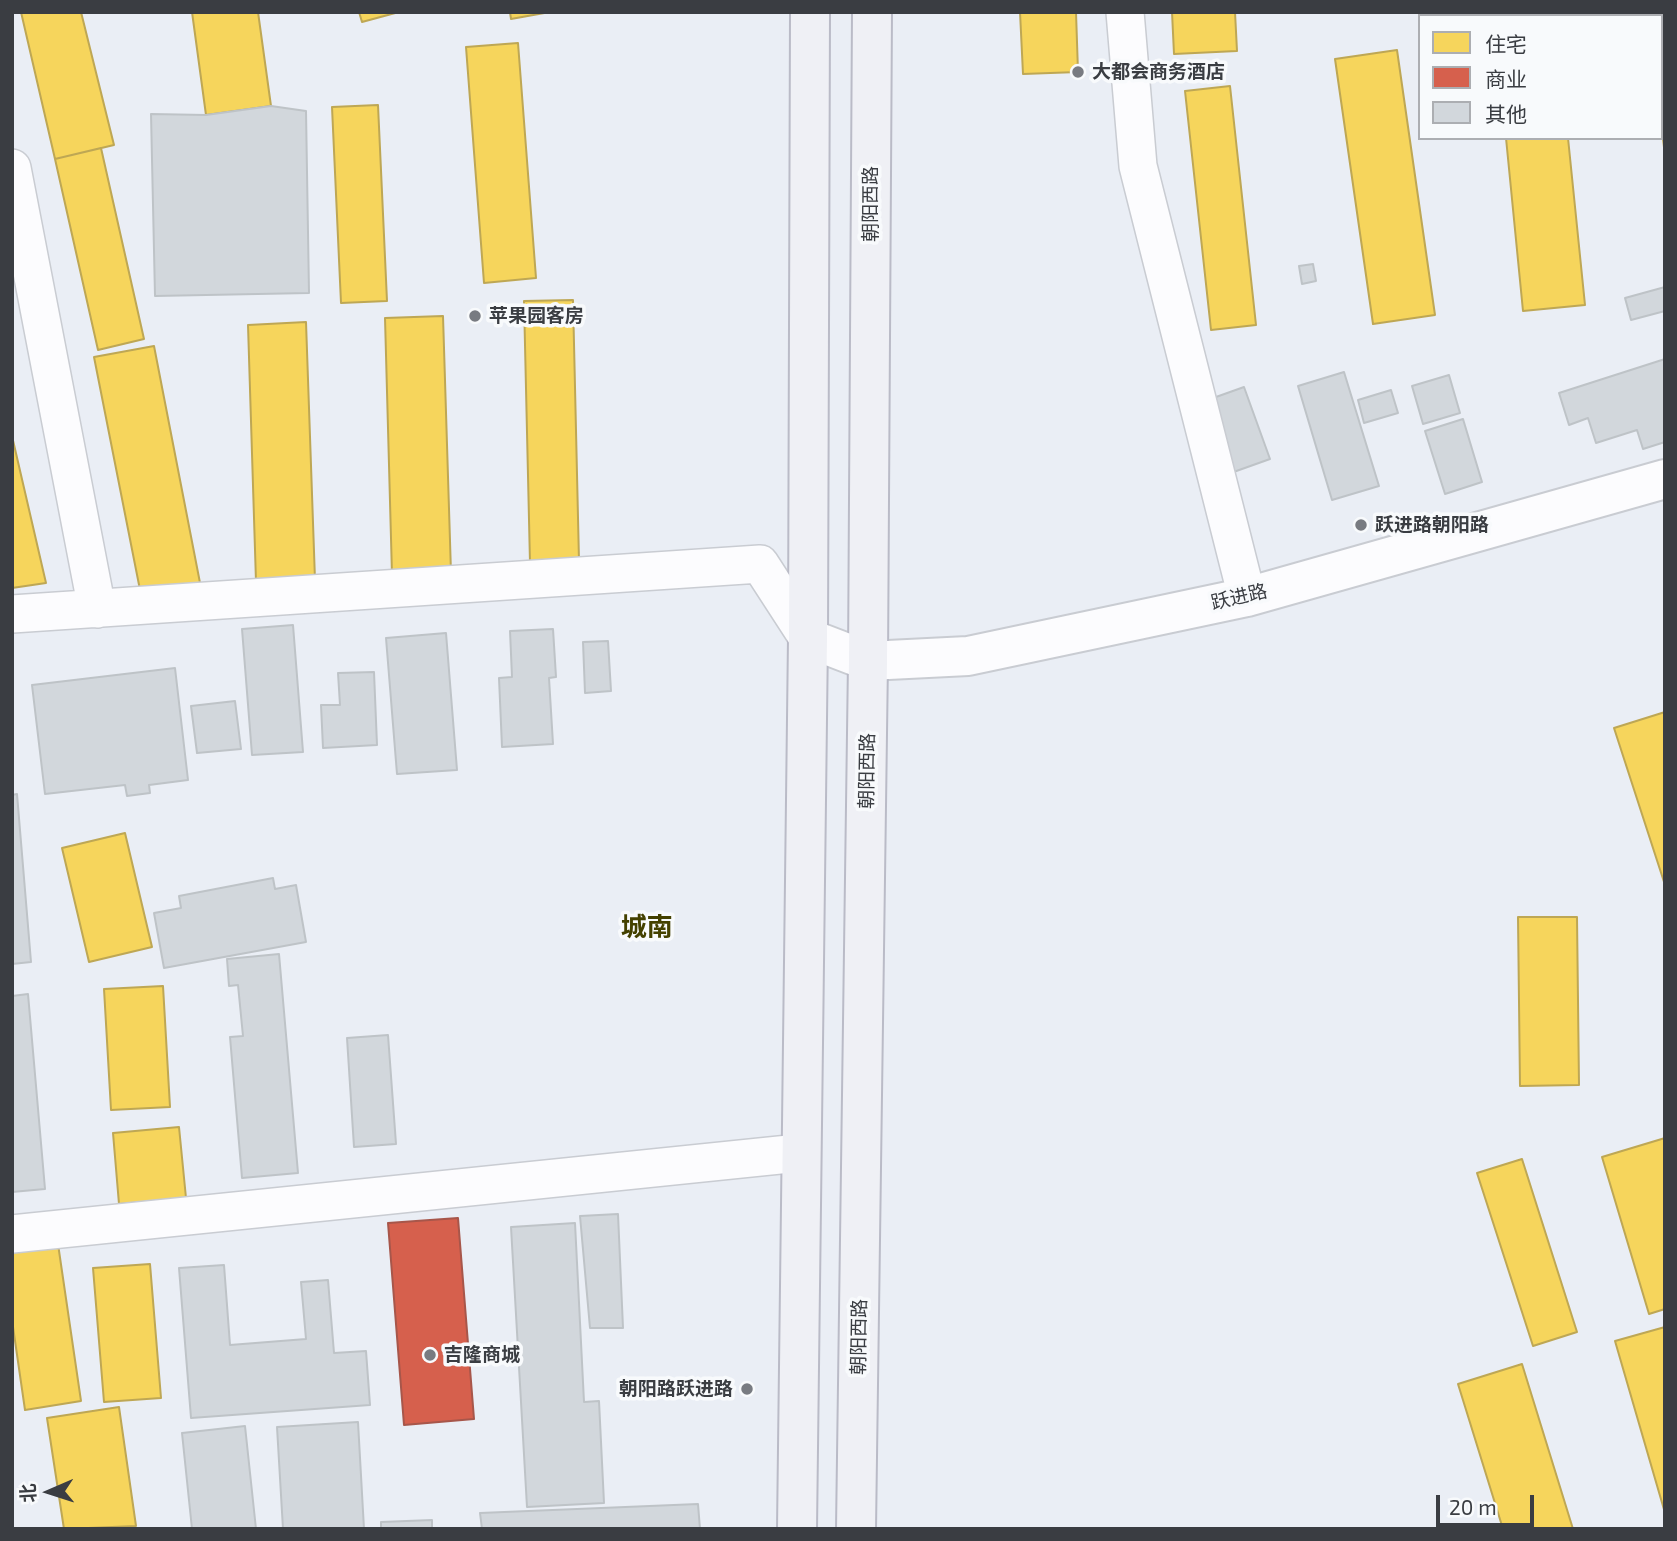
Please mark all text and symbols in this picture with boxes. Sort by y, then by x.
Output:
legend [1418,14,1663,140]
text: 住宅 [1485,31,1527,56]
place label: 大都会商务酒店 [1092,61,1225,83]
marker: 大都会商务酒店 [1070,64,1086,80]
text: 商业 [1485,66,1527,91]
text: 其他 [1485,101,1527,126]
street label: 朝阳西路 [860,166,882,242]
place label: 苹果园客房 [489,305,584,327]
marker: 苹果园客房 [467,308,483,324]
place label: 跃进路朝阳路 [1375,514,1489,536]
marker: 跃进路朝阳路 [1353,517,1369,533]
street label: 跃进路 [1209,579,1269,615]
street label: 朝阳西路 [855,733,879,809]
district label: 城南 [621,911,673,943]
street label: 朝阳西路 [847,1299,871,1375]
place label: 吉隆商城 [444,1344,520,1366]
marker: 吉隆商城 [422,1347,438,1363]
place label: 朝阳路跃进路 [619,1378,733,1400]
marker: 朝阳路跃进路 [739,1381,755,1397]
north arrow [14,1457,84,1527]
scale bar [1439,1482,1537,1526]
text: 北 [16,1483,40,1503]
text: 20 m [1449,1494,1497,1519]

